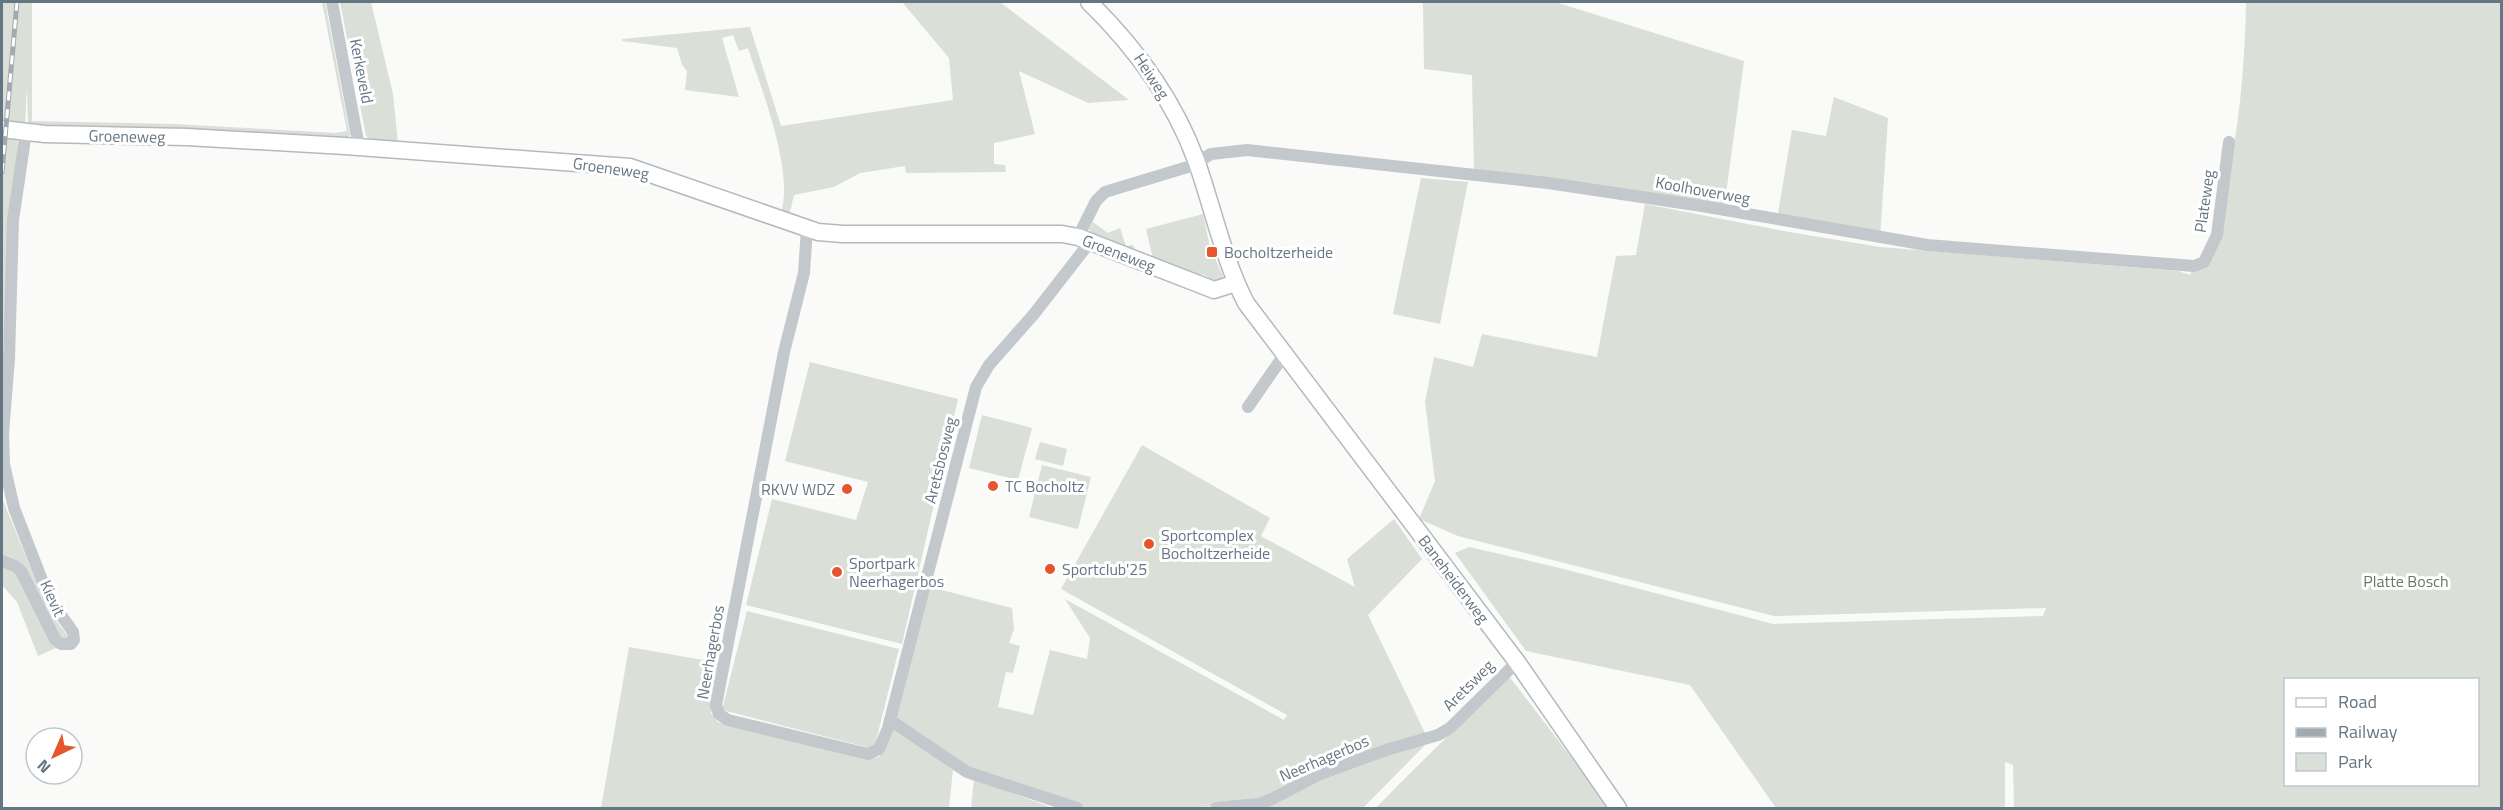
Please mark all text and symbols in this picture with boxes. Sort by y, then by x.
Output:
street label: Kerkeveld [344,36,380,106]
street label: Heiweg [1128,48,1176,104]
street label: Groeneweg [88,123,166,149]
street label: Groeneweg [571,151,651,185]
street label: Plateweg [2188,168,2220,234]
street label: Koolhoverweg [1654,170,1752,210]
street label: Groeneweg [1079,228,1159,278]
place label: Bocholtzerheide [1224,240,1333,264]
marker: Bocholtzerheide [1205,245,1219,259]
street label: Aretsbosweg [918,414,962,506]
place label: TC Bocholtz [1005,474,1084,498]
place label: RKVV WDZ [761,477,835,501]
marker: TC Bocholtz [986,479,1000,493]
marker: RKVV WDZ [840,482,854,496]
place label: Sportcomplex Bocholtzerheide [1161,523,1270,565]
street label: Baneheiderweg [1413,530,1495,628]
marker: Sportcomplex Bocholtzerheide [1142,537,1156,551]
place label: Sportpark Neerhagerbos [849,551,944,593]
place label: Sportclub'25 [1062,557,1147,581]
marker: Sportclub'25 [1043,562,1057,576]
marker: Sportpark Neerhagerbos [830,565,844,579]
park label: Platte Bosch [2363,569,2449,593]
street label: Kievit [34,576,72,620]
street label: Neerhagerbos [690,603,730,701]
street label: Aretsweg [1437,654,1499,716]
legend [2284,678,2479,786]
text: Road [2338,688,2377,715]
text: Railway [2338,718,2398,745]
north arrow [24,726,84,786]
street label: Neerhagerbos [1276,728,1372,788]
text: Park [2338,748,2373,775]
text: N [31,754,56,779]

